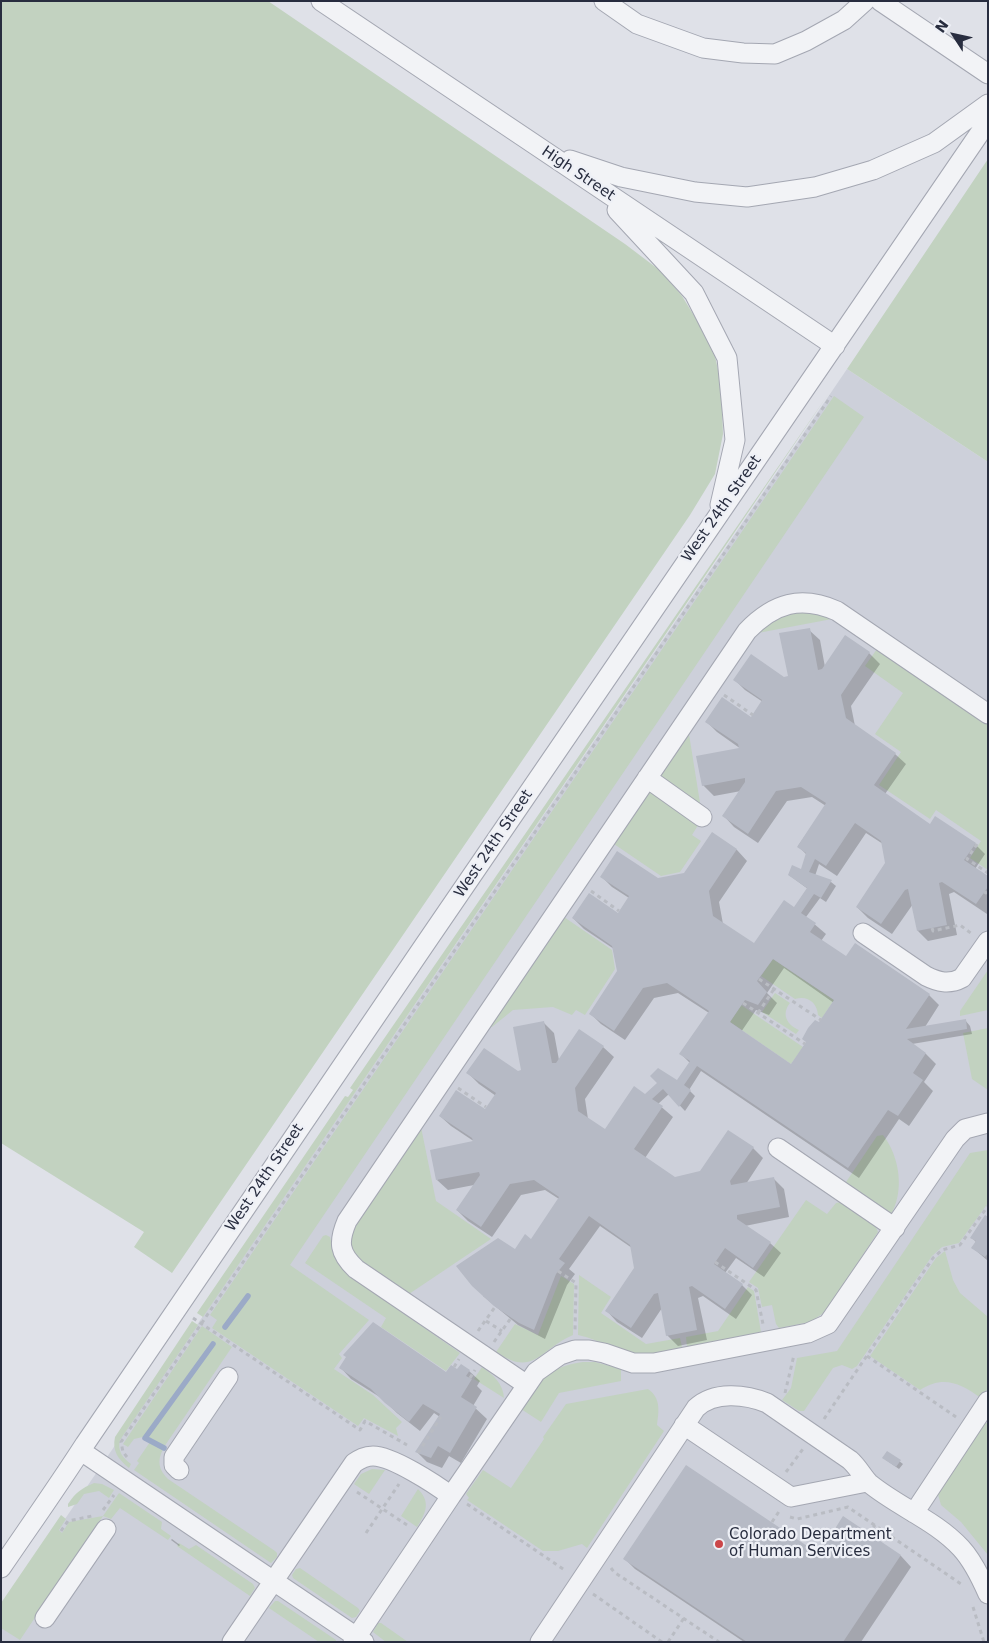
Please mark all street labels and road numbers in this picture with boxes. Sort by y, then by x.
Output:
street label: High Street [538,143,618,205]
street label: West 24th Street [678,452,766,566]
street label: West 24th Street [451,787,537,901]
street label: West 24th Street [222,1121,308,1235]

